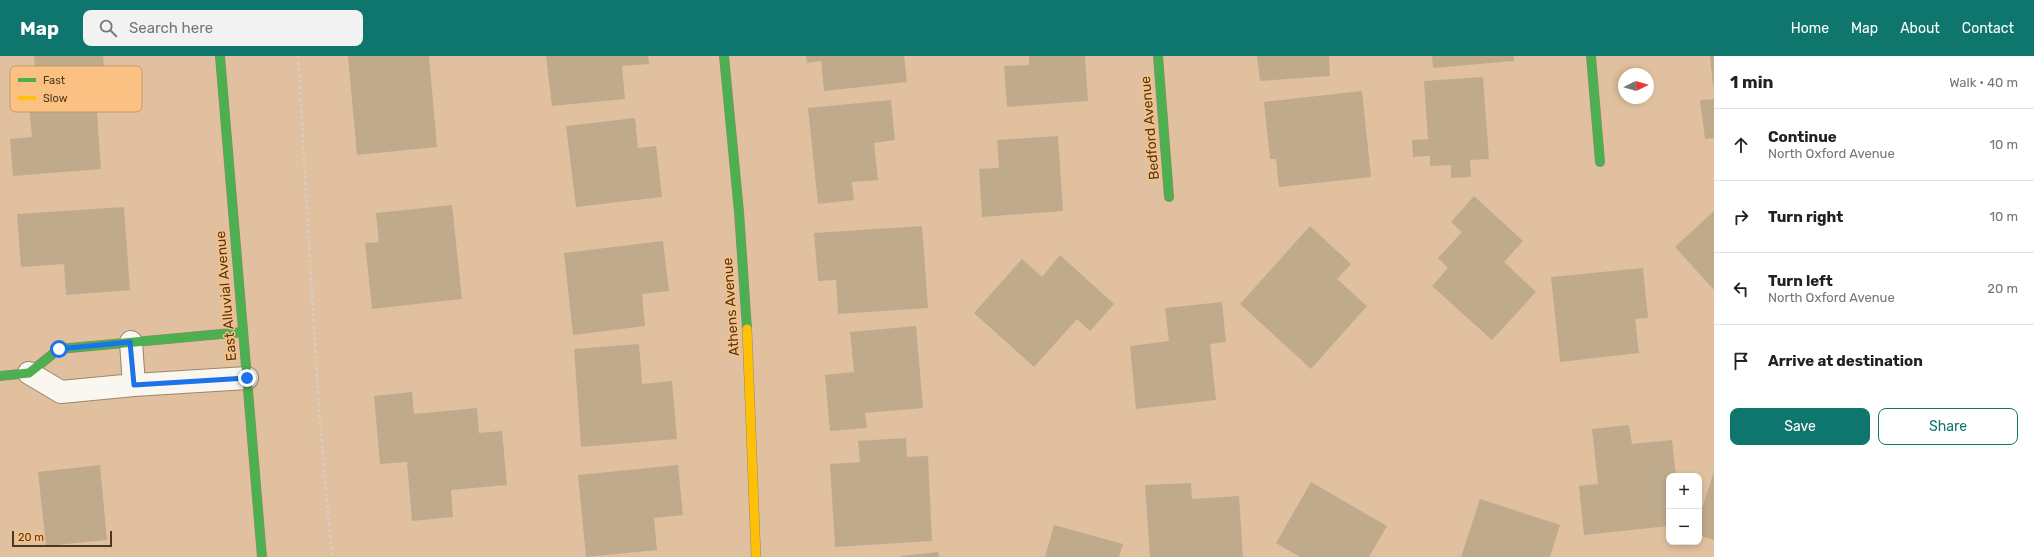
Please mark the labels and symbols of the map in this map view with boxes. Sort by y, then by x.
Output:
legend [10,66,142,112]
north arrow [1618,68,1654,104]
text: Fast [43,74,66,87]
street label: Bedford Avenue [1137,75,1163,181]
text: Slow [43,92,68,105]
street label: East Alluvial Avenue [212,230,240,362]
street label: Athens Avenue [719,257,743,357]
route start [50,340,68,358]
route end [238,369,256,387]
scale bar [12,529,112,548]

